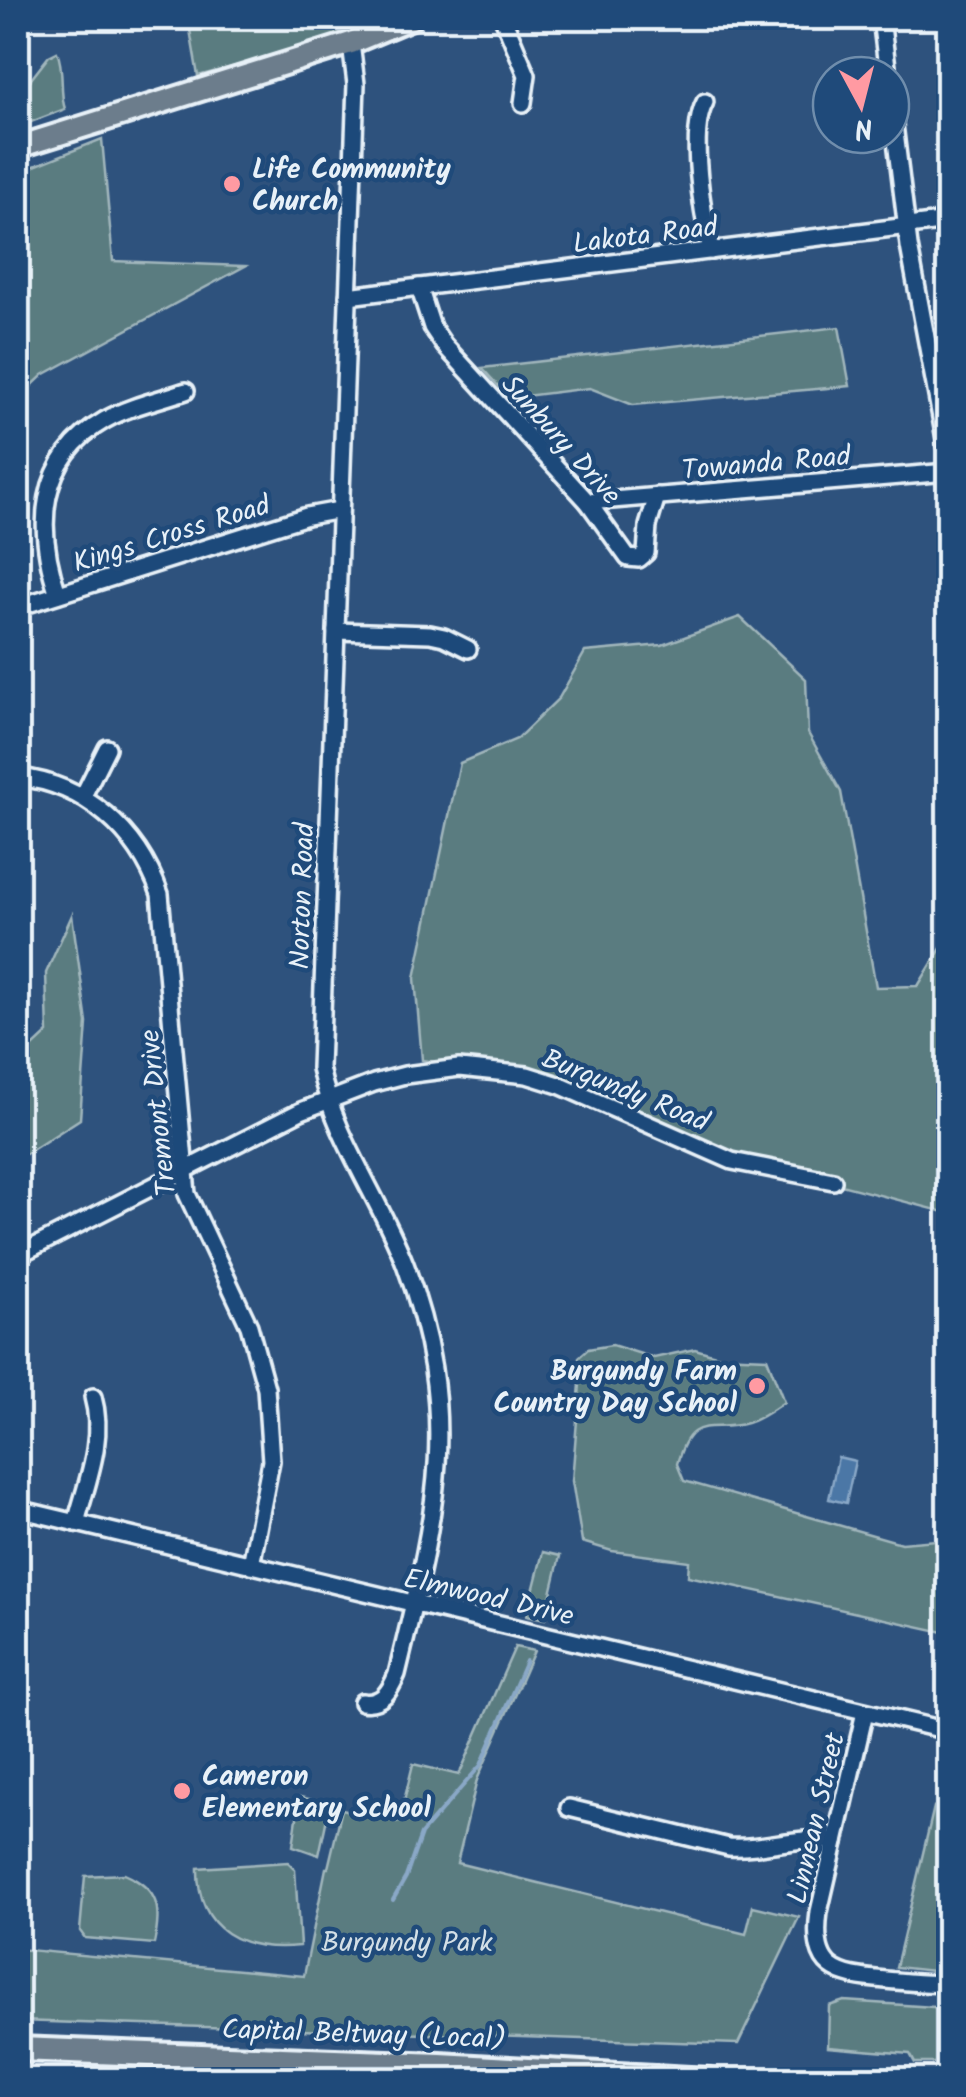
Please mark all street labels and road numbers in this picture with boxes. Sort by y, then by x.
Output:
street label: Lakota Road [570,205,721,268]
street label: Sunbury Drive [489,365,632,517]
street label: Towanda Road [680,435,853,494]
street label: Kings Cross Road [67,484,277,587]
street label: Norton Road [278,821,329,970]
street label: Tremont Drive [128,1027,191,1198]
street label: Burgundy Road [535,1037,716,1146]
street label: Elmwood Drive [399,1557,578,1640]
street label: Linnean Street [776,1727,859,1909]
street label: Capital Beltway (Local) [221,2008,507,2063]

